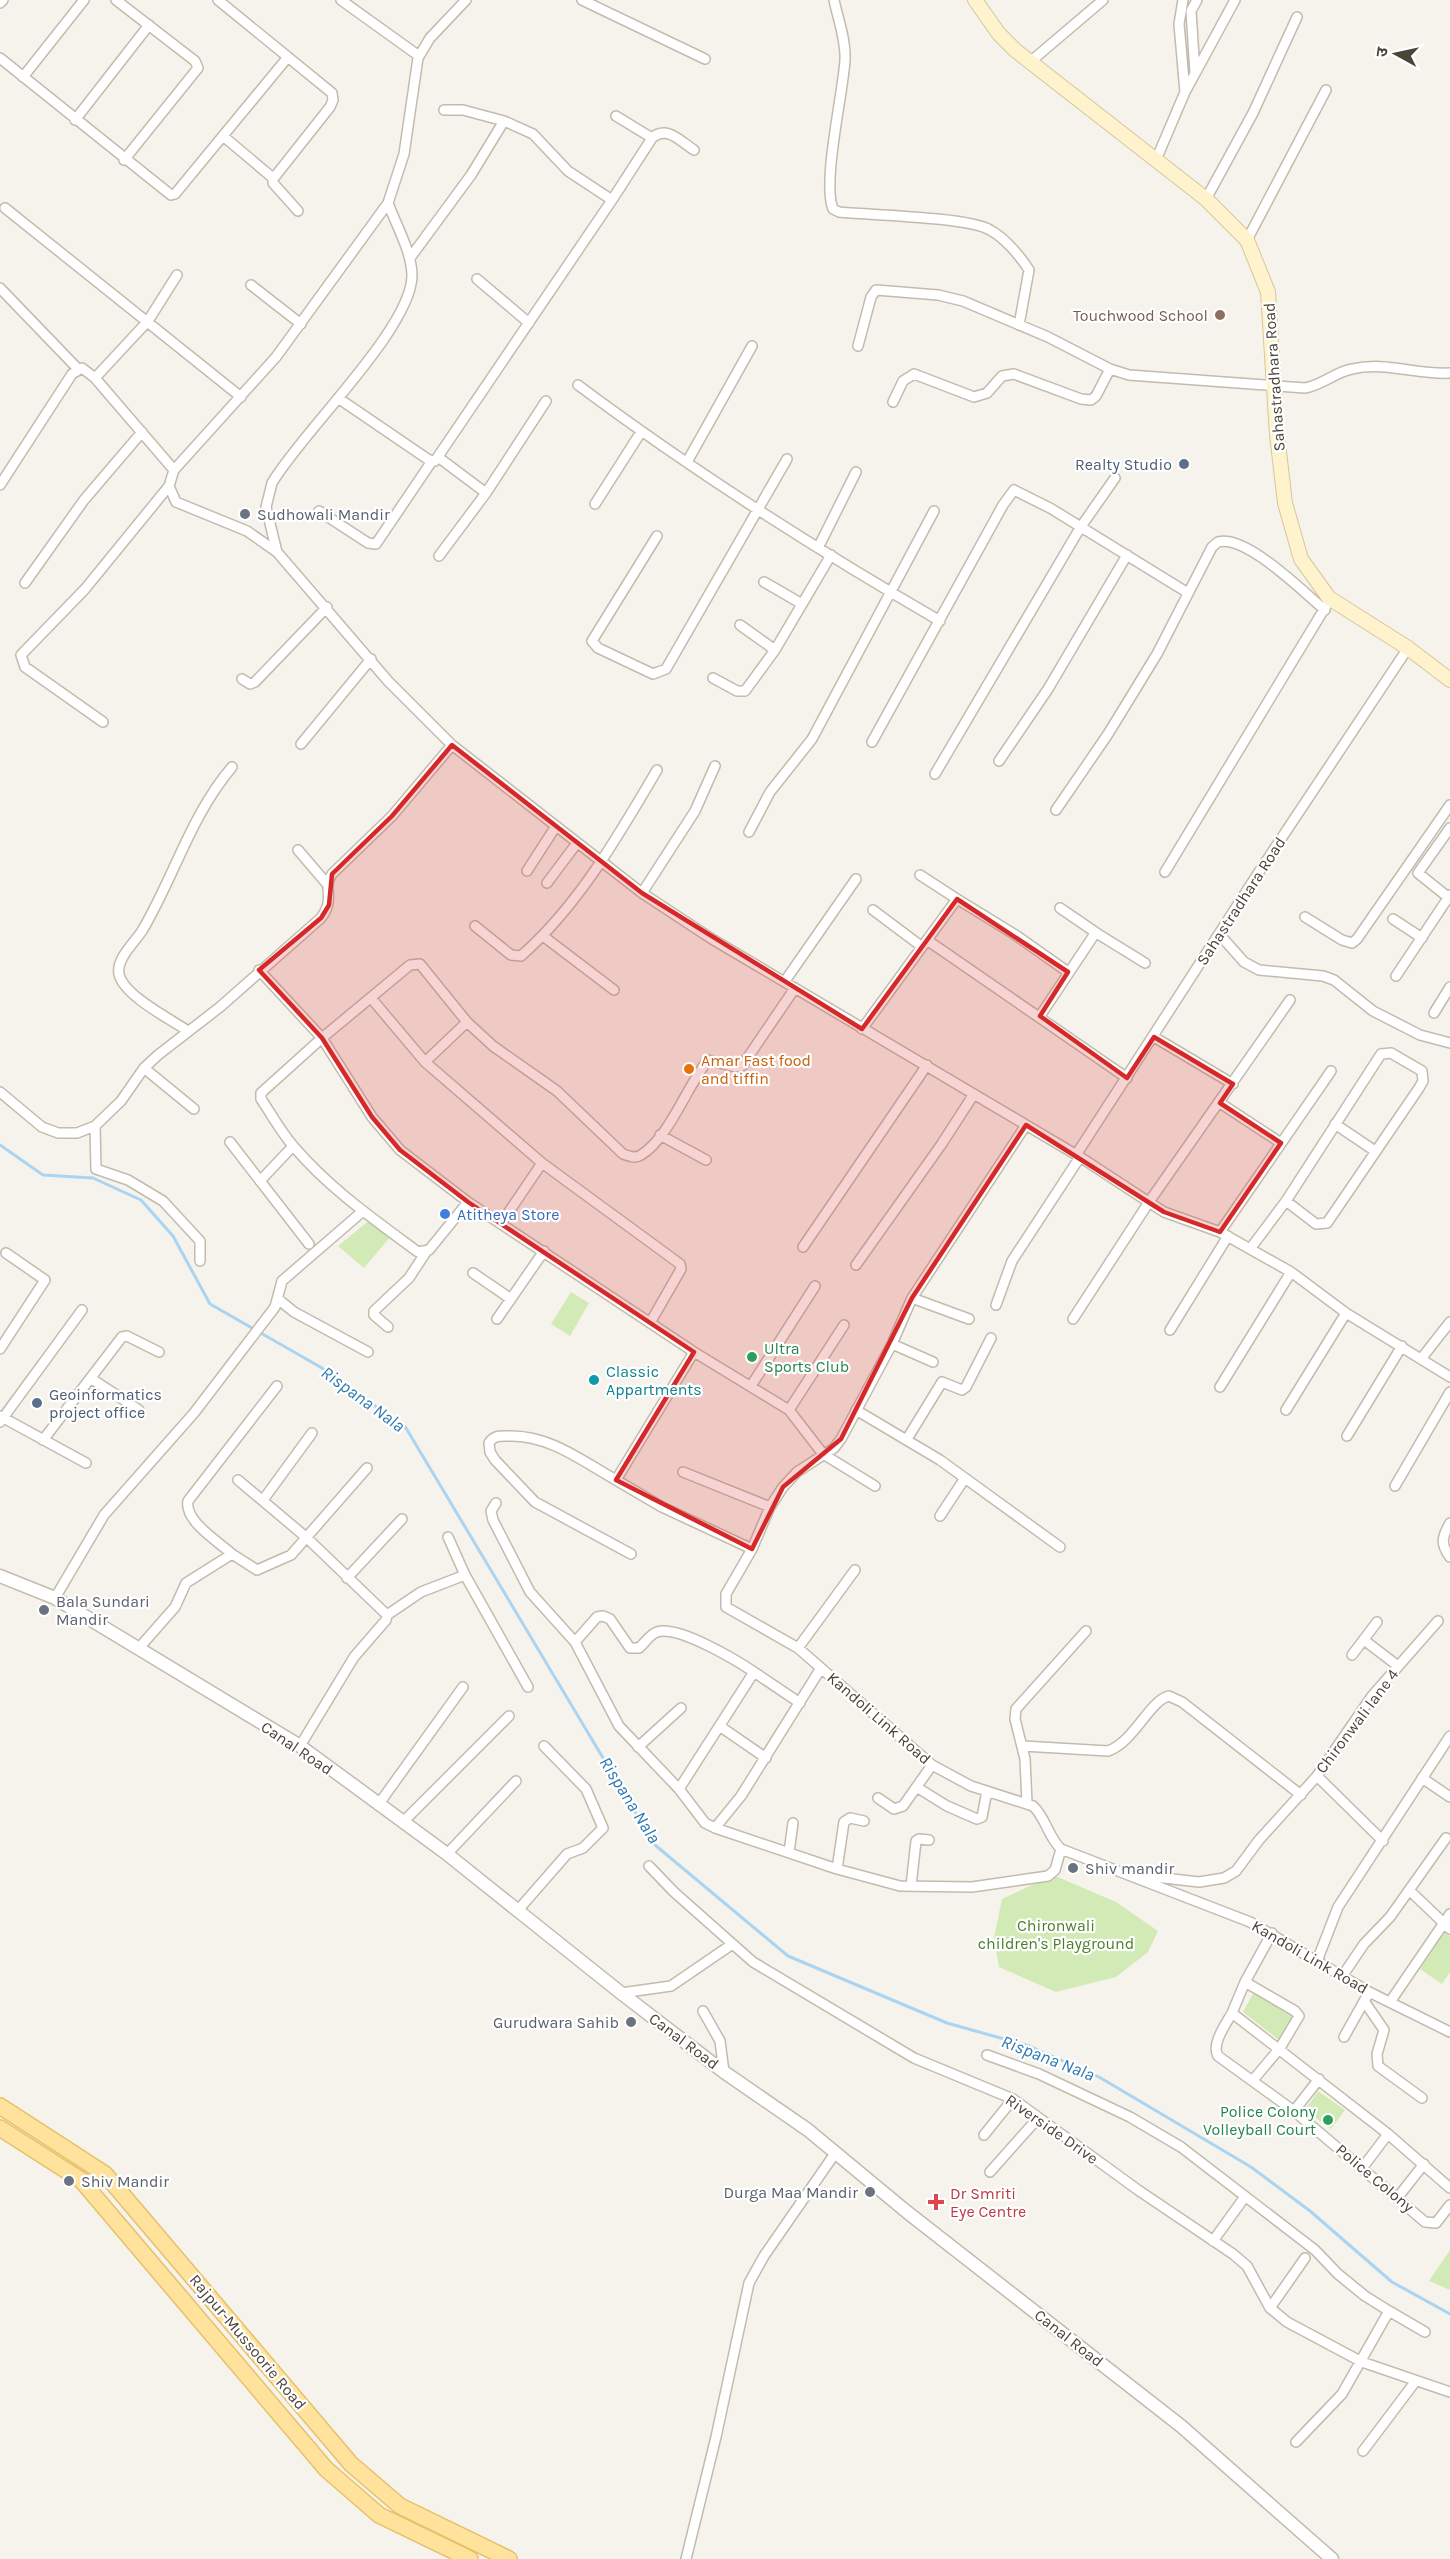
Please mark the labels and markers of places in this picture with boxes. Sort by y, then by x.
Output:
place label: Touchwood School [1073,306,1208,325]
marker: Touchwood School [1213,308,1227,322]
place label: Realty Studio [1075,455,1172,474]
marker: Realty Studio [1177,457,1191,471]
place label: Sudhowali Mandir [257,505,390,524]
marker: Sudhowali Mandir [238,507,252,521]
place label: Amar Fast food and tiffin [701,1051,811,1088]
marker: Amar Fast food and tiffin [682,1062,696,1076]
place label: Atitheya Store [457,1205,559,1224]
marker: Atitheya Store [438,1207,452,1221]
place label: Ultra Sports Club [764,1339,849,1376]
marker: Ultra Sports Club [745,1350,759,1364]
place label: Classic Appartments [606,1362,702,1399]
marker: Classic Appartments [587,1373,601,1387]
place label: Geoinformatics project office [49,1385,162,1422]
marker: Geoinformatics project office [30,1396,44,1410]
place label: Bala Sundari Mandir [56,1592,150,1629]
marker: Bala Sundari Mandir [37,1603,51,1617]
place label: Shiv mandir [1085,1859,1175,1878]
marker: Shiv mandir [1066,1861,1080,1875]
place label: Gurudwara Sahib [493,2013,619,2032]
marker: Gurudwara Sahib [624,2015,638,2029]
place label: Police Colony Volleyball Court [1203,2102,1317,2139]
marker: Police Colony Volleyball Court [1321,2113,1335,2127]
place label: Shiv Mandir [81,2172,169,2191]
marker: Shiv Mandir [62,2174,76,2188]
place label: Durga Maa Mandir [724,2183,858,2202]
place label: Dr Smriti Eye Centre [950,2184,1026,2221]
marker: Durga Maa Mandir [863,2185,877,2199]
marker: Dr Smriti Eye Centre [927,2193,945,2211]

